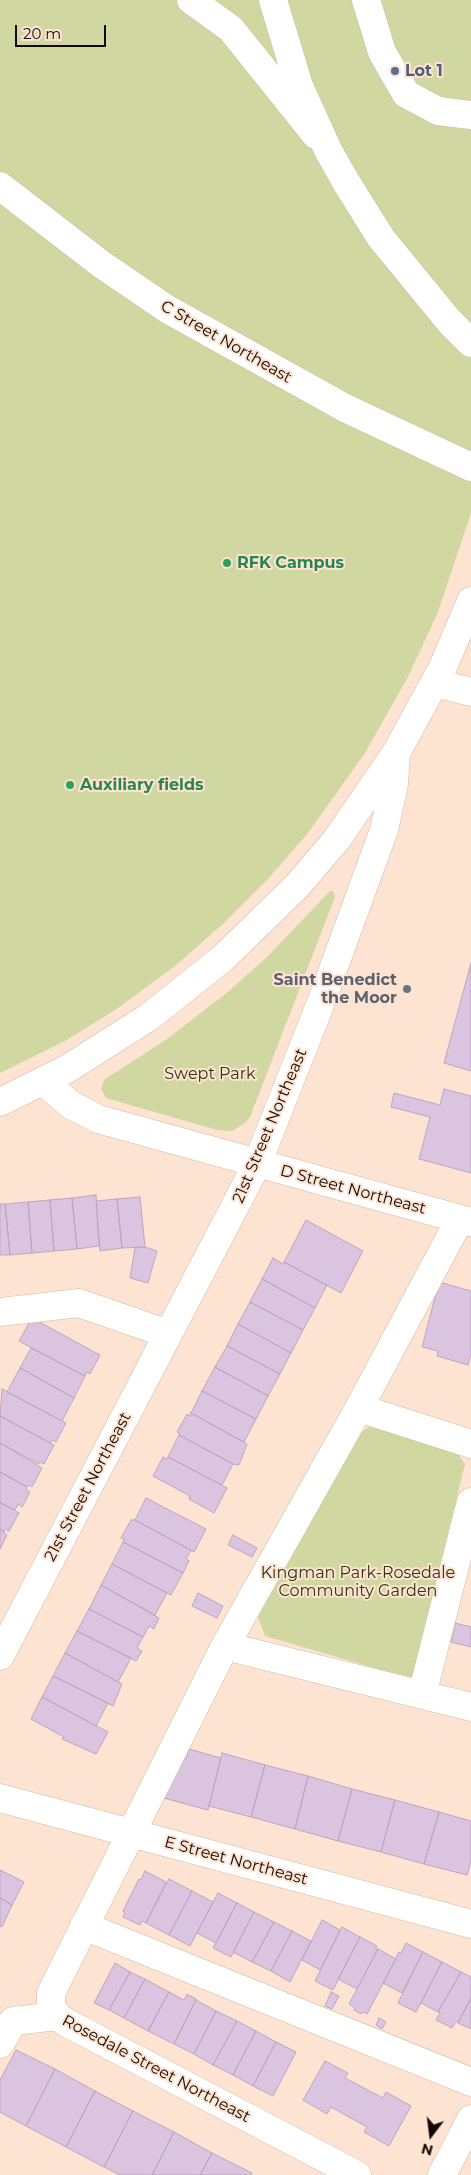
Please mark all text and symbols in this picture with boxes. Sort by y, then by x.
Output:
scale bar [18,15,109,47]
text: 20 m [23,24,61,43]
place label: Lot 1 [405,61,443,81]
marker: Lot 1 [389,65,401,77]
street label: C Street Northeast [157,297,295,387]
place label: RFK Campus [237,553,344,573]
marker: RFK Campus [221,557,233,569]
place label: Auxiliary fields [80,775,203,795]
marker: Auxiliary fields [64,779,76,791]
place label: Saint Benedict the Moor [274,970,397,1008]
marker: Saint Benedict the Moor [401,983,413,995]
street label: 21st Street Northeast [229,1046,311,1206]
park label: Swept Park [164,1064,256,1084]
street label: D Street Northeast [278,1161,428,1219]
street label: 21st Street Northeast [41,1409,135,1565]
park label: Kingman Park-Rosedale Community Garden [261,1563,455,1601]
street label: E Street Northeast [162,1833,310,1889]
street label: Rosedale Street Northeast [59,2011,253,2127]
north arrow [406,2110,456,2160]
text: N [419,2139,435,2160]

